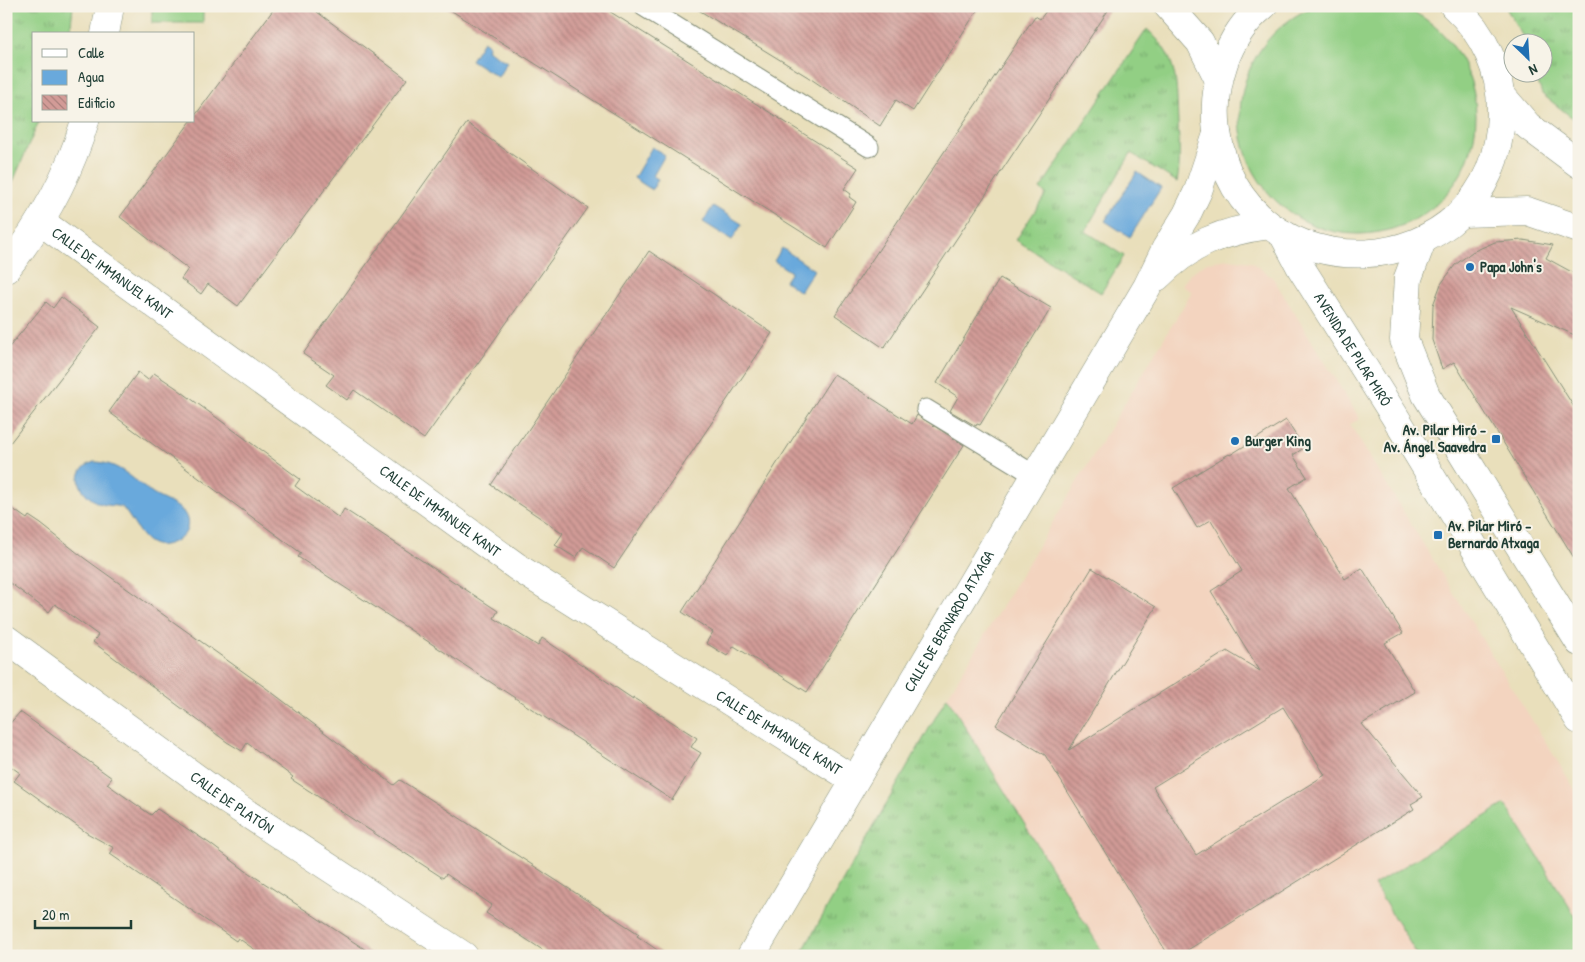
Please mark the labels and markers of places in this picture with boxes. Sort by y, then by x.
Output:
place label: Papa John's [1480,256,1542,278]
marker: Papa John's [1464,261,1476,273]
place label: Av. Pilar Miró - Av. Ángel Saavedra [1384,419,1486,458]
place label: Burger King [1245,430,1311,452]
marker: Av. Pilar Miró - Av. Ángel Saavedra [1490,433,1502,445]
marker: Burger King [1229,435,1241,447]
place label: Av. Pilar Miró - Bernardo Atxaga [1448,515,1539,554]
marker: Av. Pilar Miró - Bernardo Atxaga [1432,529,1444,541]

